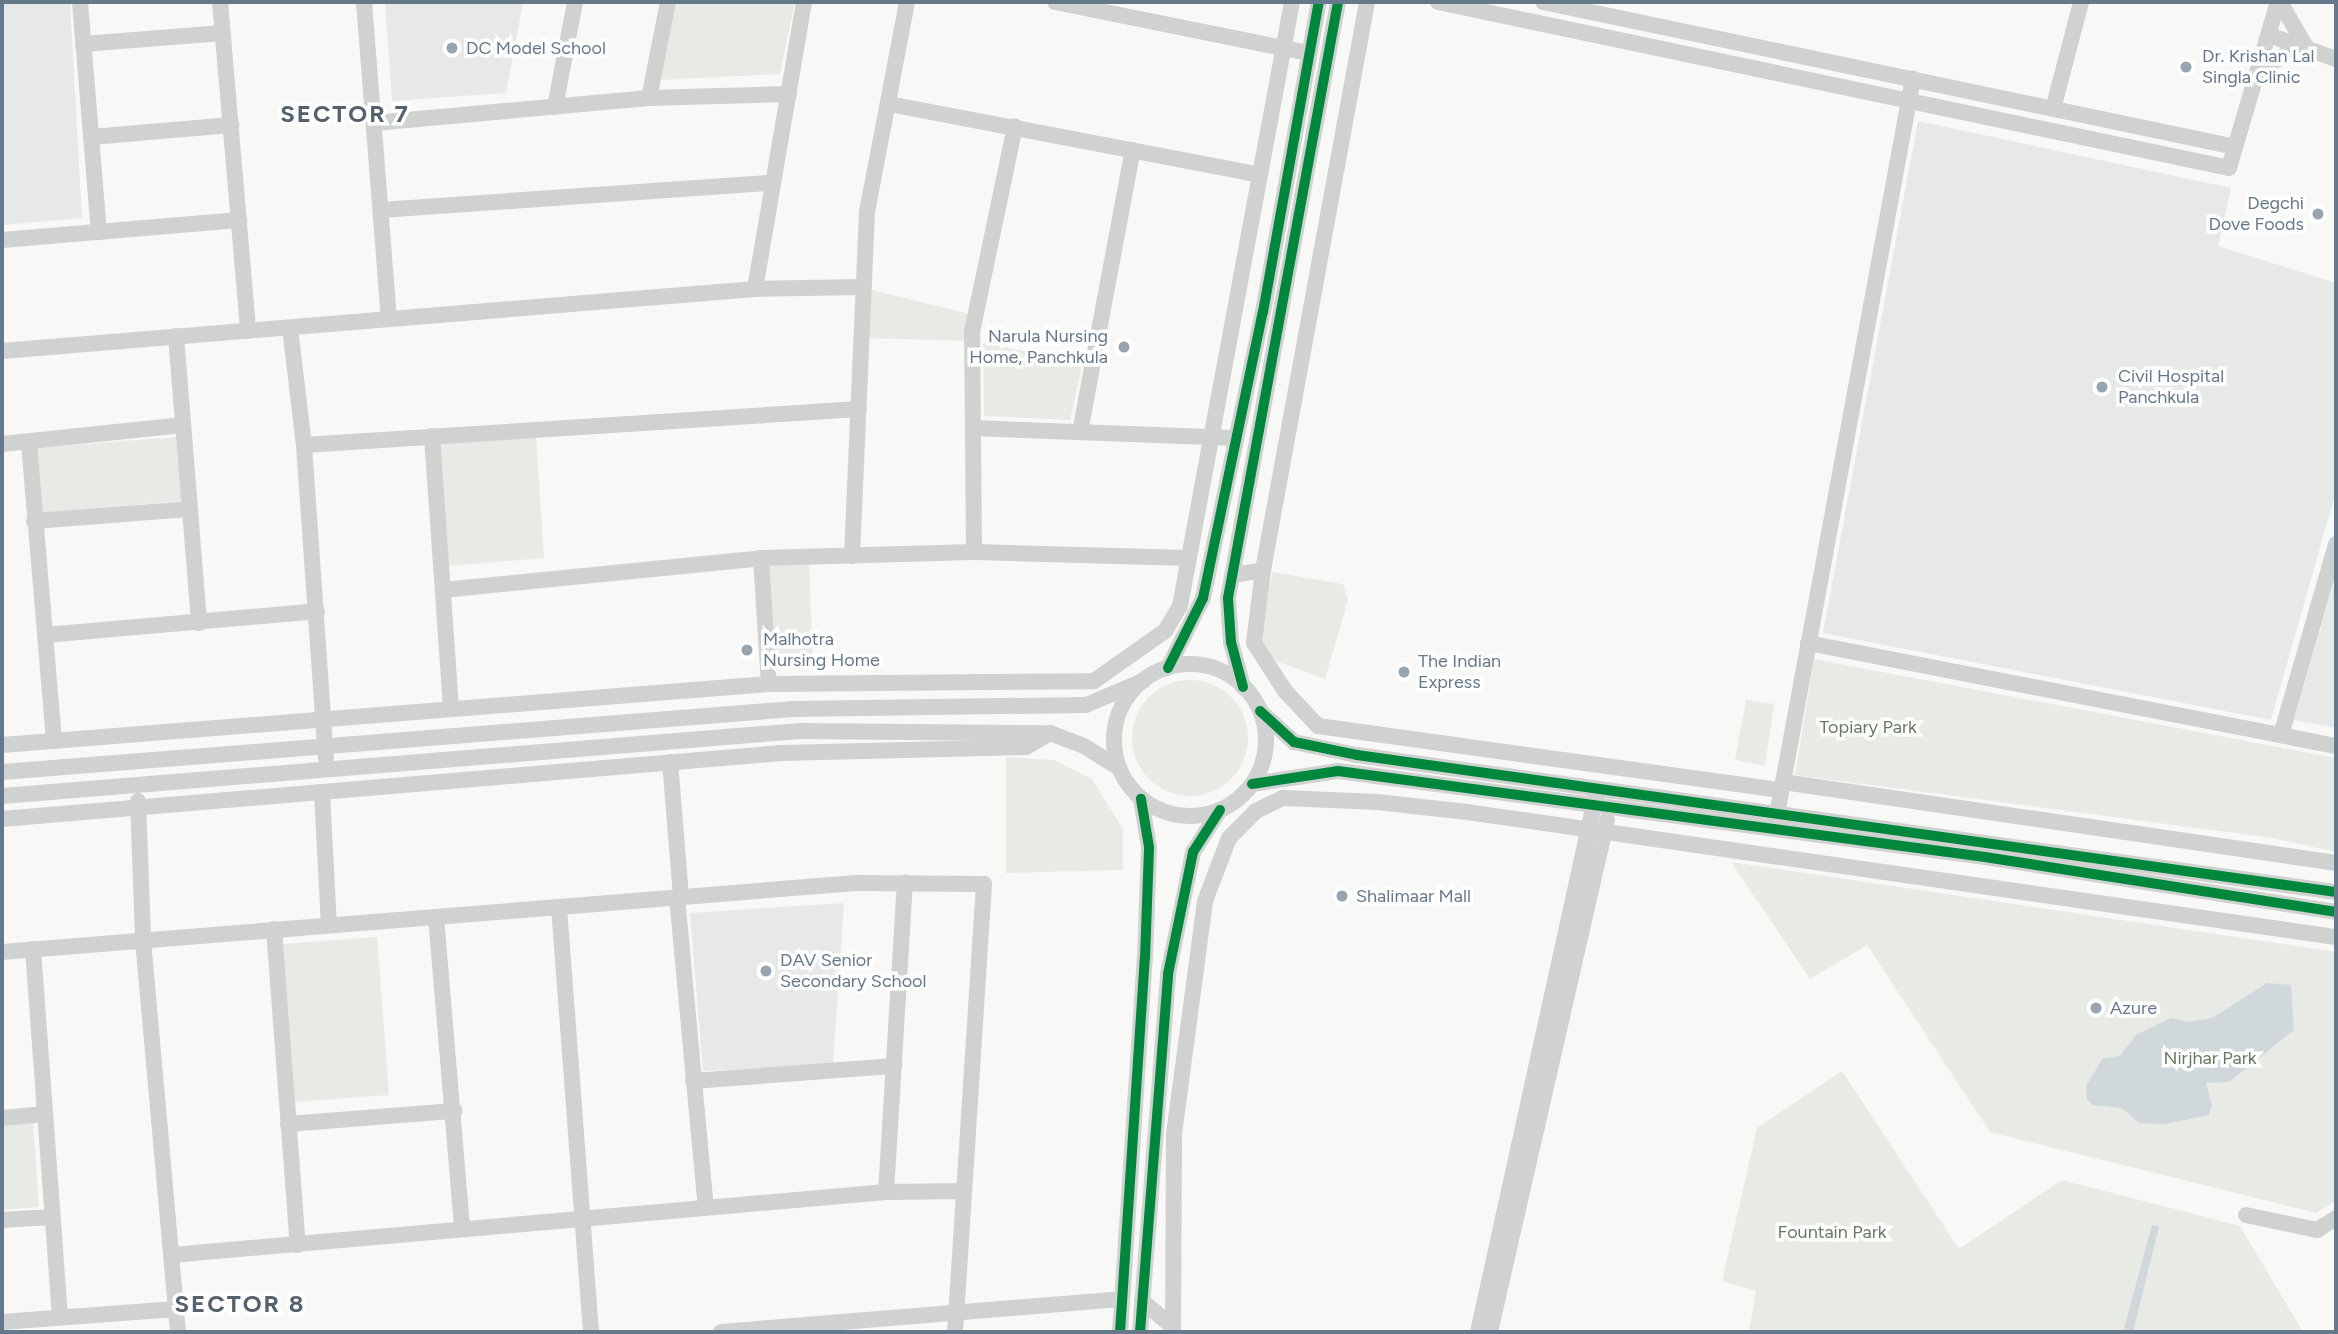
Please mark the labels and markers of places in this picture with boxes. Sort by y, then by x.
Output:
place label: DC Model School [466,37,606,59]
marker: DC Model School [444,40,460,56]
place label: Dr. Krishan Lal Singla Clinic [2202,46,2314,88]
marker: Dr. Krishan Lal Singla Clinic [2176,57,2196,77]
place label: Degchi Dove Foods [2209,193,2304,235]
marker: Degchi Dove Foods [2310,206,2326,222]
place label: Narula Nursing Home, Panchkula [969,326,1108,368]
marker: Narula Nursing Home, Panchkula [1114,337,1134,357]
place label: Civil Hospital Panchkula [2118,366,2224,408]
marker: Civil Hospital Panchkula [2092,377,2112,397]
place label: Malhotra Nursing Home [763,629,880,672]
marker: Malhotra Nursing Home [737,640,757,660]
place label: The Indian Express [1418,651,1501,694]
marker: The Indian Express [1396,664,1412,680]
place label: Shalimaar Mall [1356,885,1471,907]
marker: Shalimaar Mall [1334,888,1350,904]
place label: DAV Senior Secondary School [780,950,927,992]
marker: DAV Senior Secondary School [758,963,774,979]
place label: Azure [2110,997,2157,1019]
marker: Azure [2088,1000,2104,1016]

